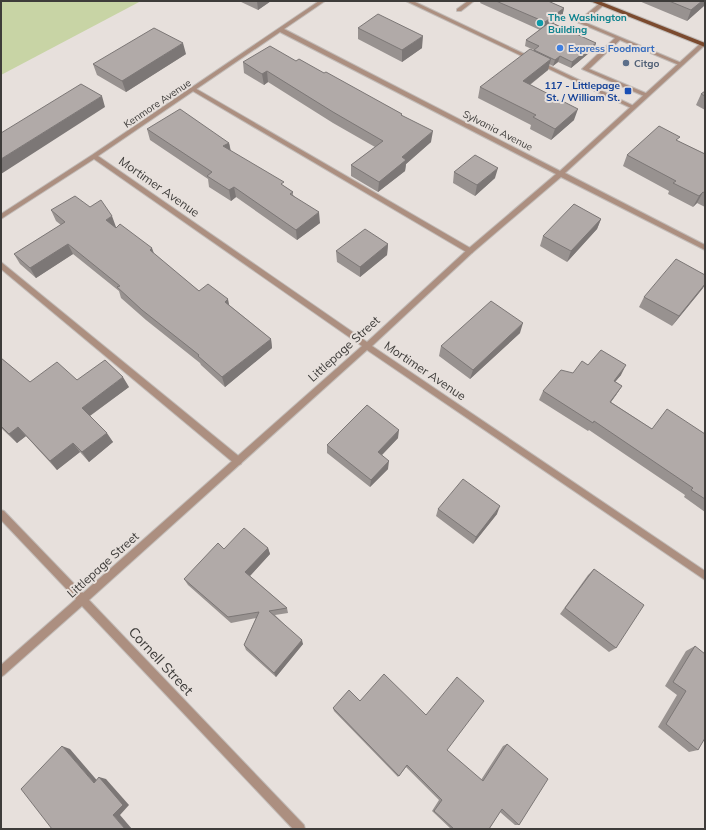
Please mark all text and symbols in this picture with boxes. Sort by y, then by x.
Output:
place label: The Washington Building [548,11,627,36]
marker: The Washington Building [535,18,545,28]
place label: Express Foodmart [568,42,655,55]
marker: Express Foodmart [555,43,565,53]
place label: Citgo [634,57,659,70]
marker: Citgo [621,58,631,68]
street label: Kenmore Avenue [121,76,193,131]
place label: 117 - Littlepage St. / William St. [544,79,621,104]
marker: 117 - Littlepage St. / William St. [623,86,633,96]
street label: Sylvania Avenue [461,107,535,154]
street label: Mortimer Avenue [116,153,203,220]
street label: Littlepage Street [305,312,383,385]
street label: Mortimer Avenue [382,338,469,403]
street label: Littlepage Street [64,528,142,601]
street label: Cornell Street [125,623,197,699]

